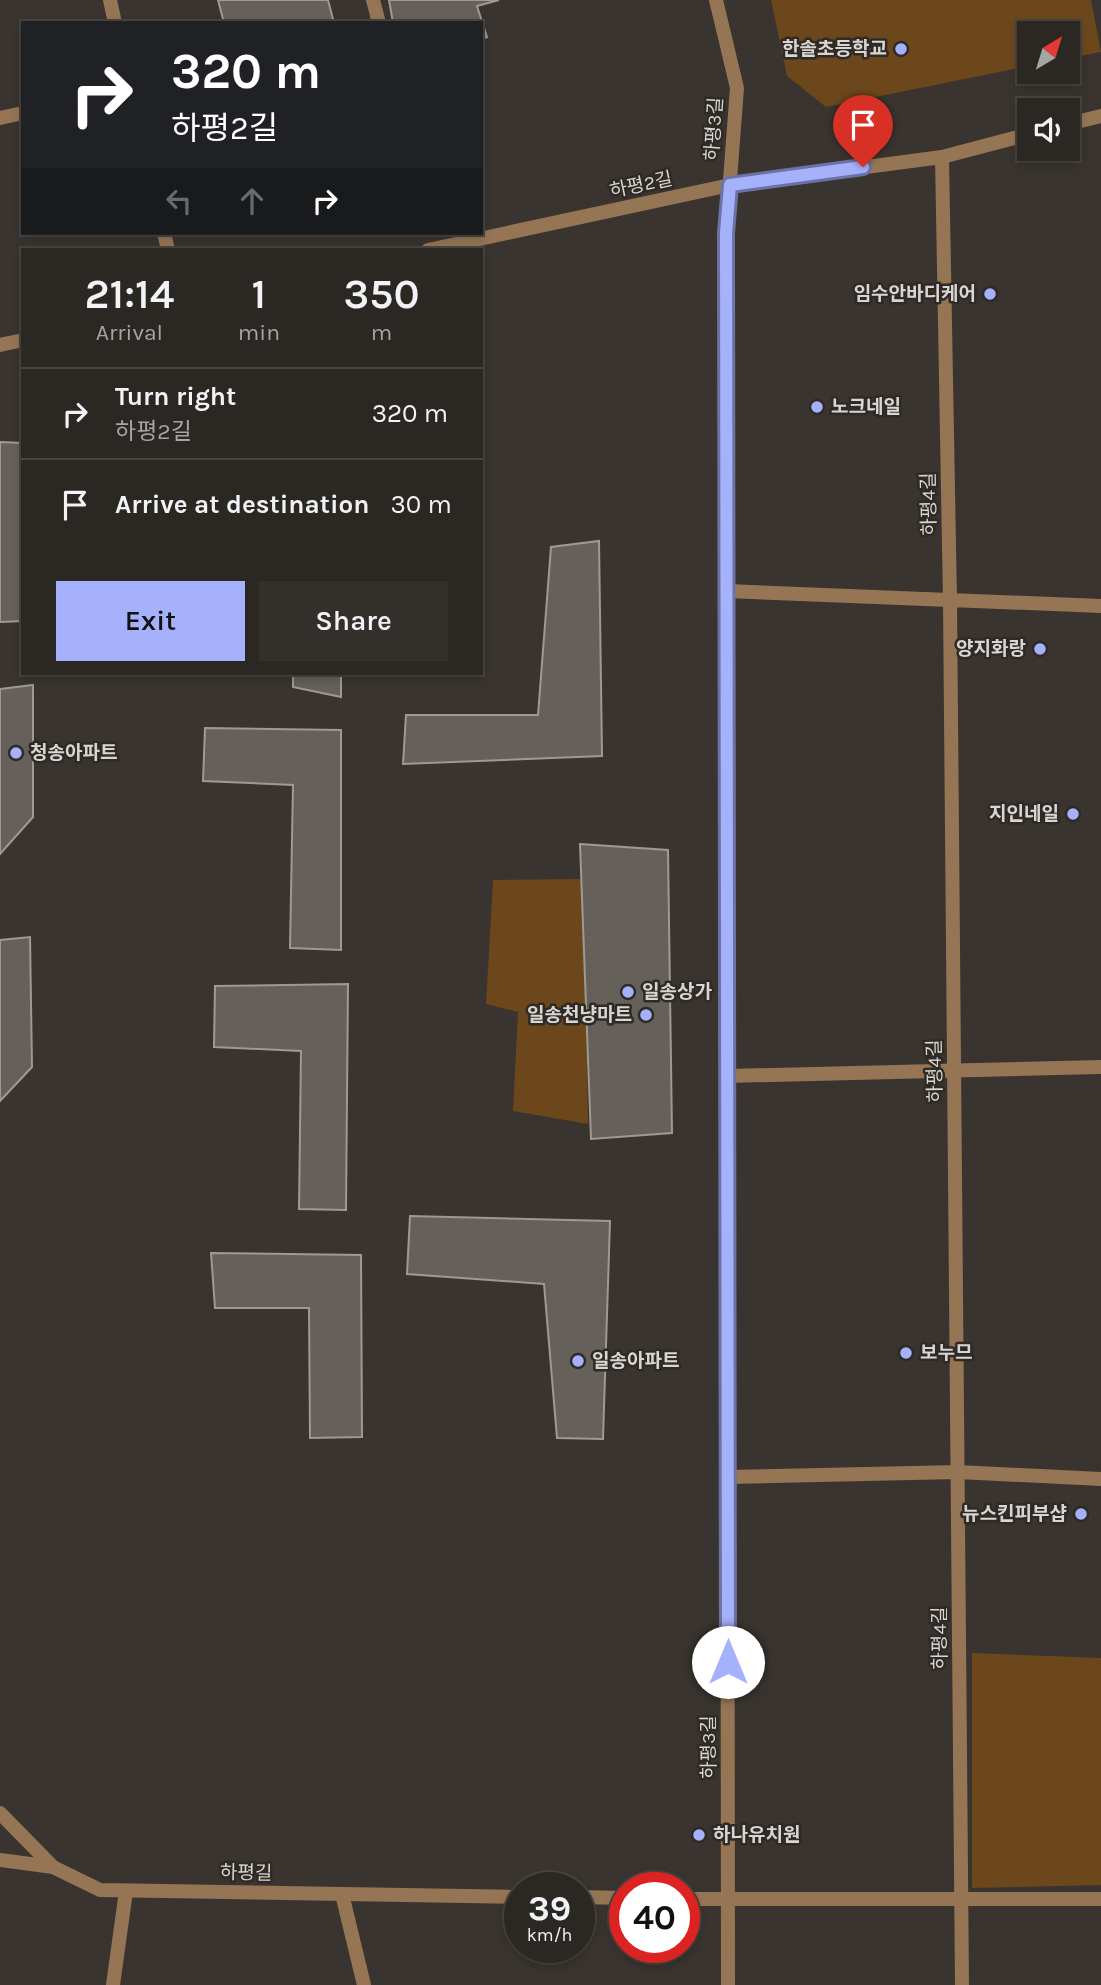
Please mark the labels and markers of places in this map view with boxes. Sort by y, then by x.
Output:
place label: 한솔초등학교 [782,38,887,60]
marker: 한솔초등학교 [893,41,909,57]
pin [833,95,893,167]
place label: 임수안바디케어 [854,283,976,305]
marker: 임수안바디케어 [982,286,998,302]
place label: 노크네일 [831,396,901,418]
marker: 노크네일 [809,399,825,415]
place label: 양지화랑 [956,638,1026,660]
marker: 양지화랑 [1032,641,1048,657]
place label: 청송아파트 [30,742,117,764]
marker: 청송아파트 [8,745,24,761]
place label: 지인네일 [989,803,1059,825]
marker: 지인네일 [1065,806,1081,822]
place label: 일송상가 [642,981,712,1003]
marker: 일송상가 [620,984,636,1000]
place label: 일송천냥마트 [527,1004,632,1026]
marker: 일송천냥마트 [638,1007,654,1023]
place label: 보누므 [920,1342,972,1364]
marker: 보누므 [898,1345,914,1361]
place label: 일송아파트 [592,1350,679,1372]
marker: 일송아파트 [570,1353,586,1369]
place label: 뉴스킨피부샵 [962,1503,1067,1525]
marker: 뉴스킨피부샵 [1073,1506,1089,1522]
place label: 하나유치원 [713,1824,800,1846]
marker: 하나유치원 [691,1827,707,1843]

